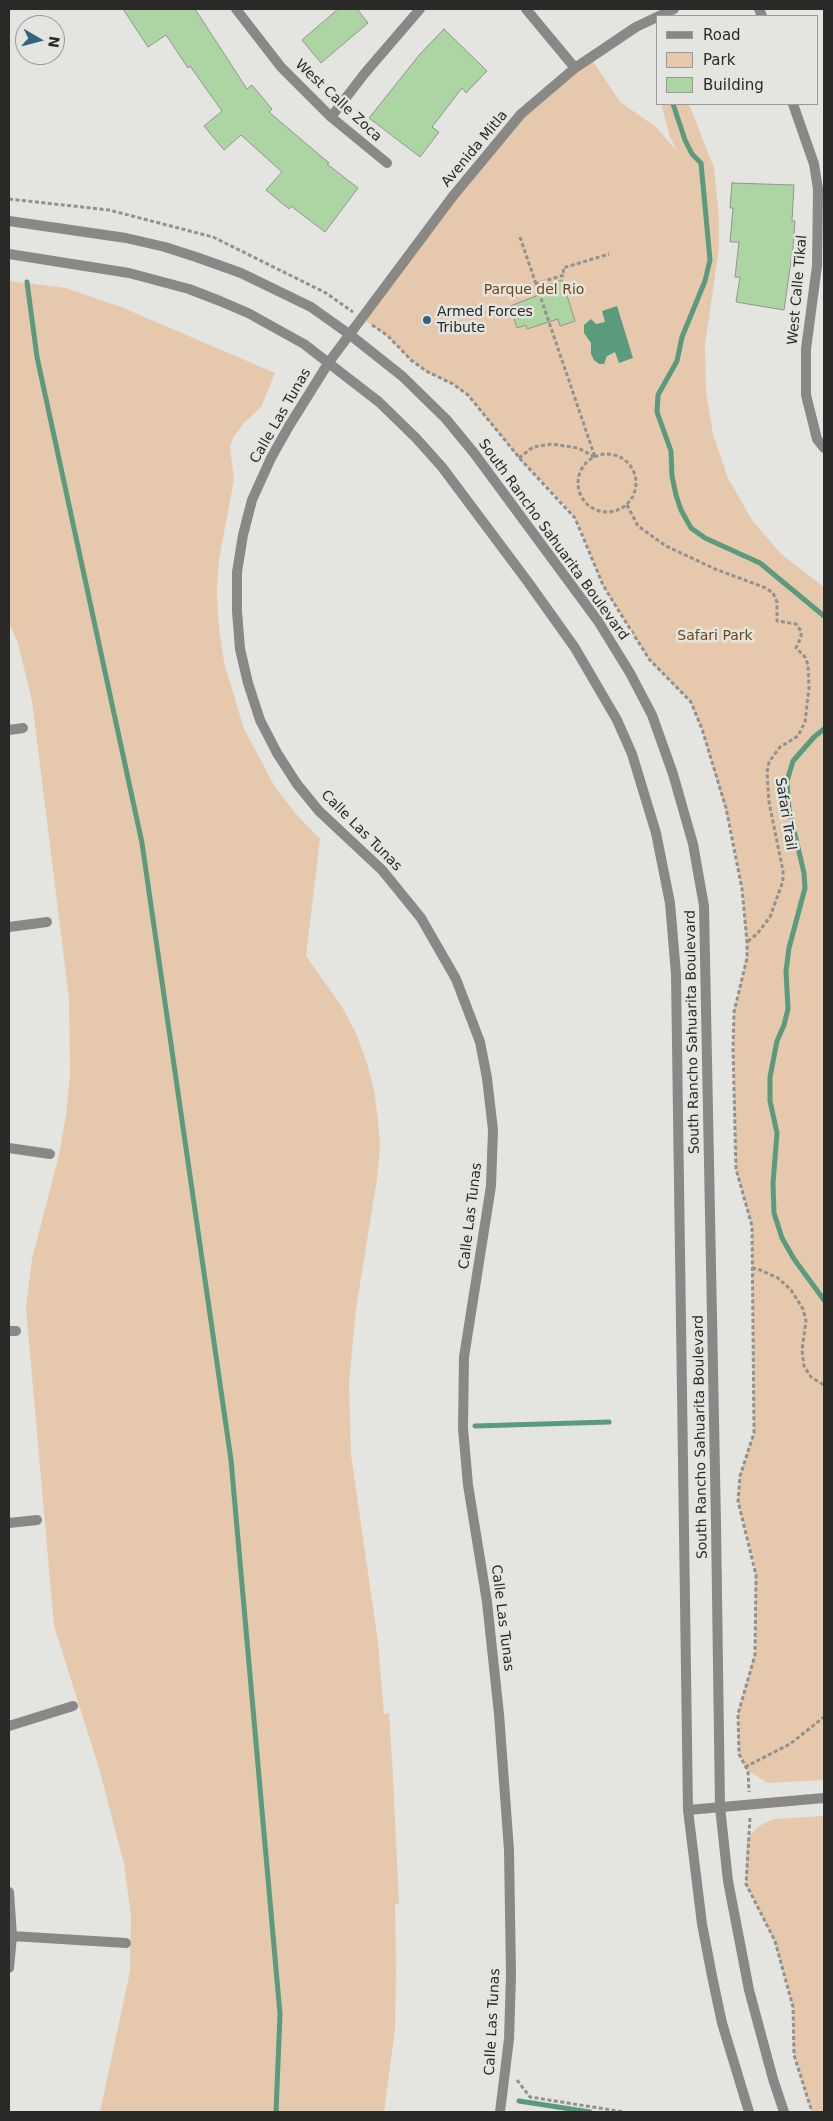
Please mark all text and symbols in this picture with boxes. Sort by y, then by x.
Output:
north arrow [15,15,65,65]
legend [656,15,818,105]
text: Road [703,26,741,44]
text: N [45,35,63,49]
text: Park [703,51,735,69]
street label: West Calle Zoca [291,56,385,146]
text: Building [703,76,764,94]
street label: Avenida Mitla [438,107,512,191]
street label: West Calle Tikal [785,234,811,346]
park label: Parque del Rio [484,282,584,298]
place label: Armed Forces Tribute [437,304,533,336]
marker: Armed Forces Tribute [421,314,433,326]
street label: Calle Las Tunas [247,365,315,467]
street label: South Rancho Sahuarita Boulevard [474,436,632,644]
park label: Safari Park [677,628,753,644]
street label: Safari Trail [771,776,799,852]
street label: Calle Las Tunas [317,787,405,875]
street label: South Rancho Sahuarita Boulevard [682,910,704,1154]
street label: Calle Las Tunas [456,1162,486,1270]
street label: South Rancho Sahuarita Boulevard [690,1315,712,1559]
street label: Calle Las Tunas [487,1564,517,1672]
street label: Calle Las Tunas [482,1968,504,2076]

